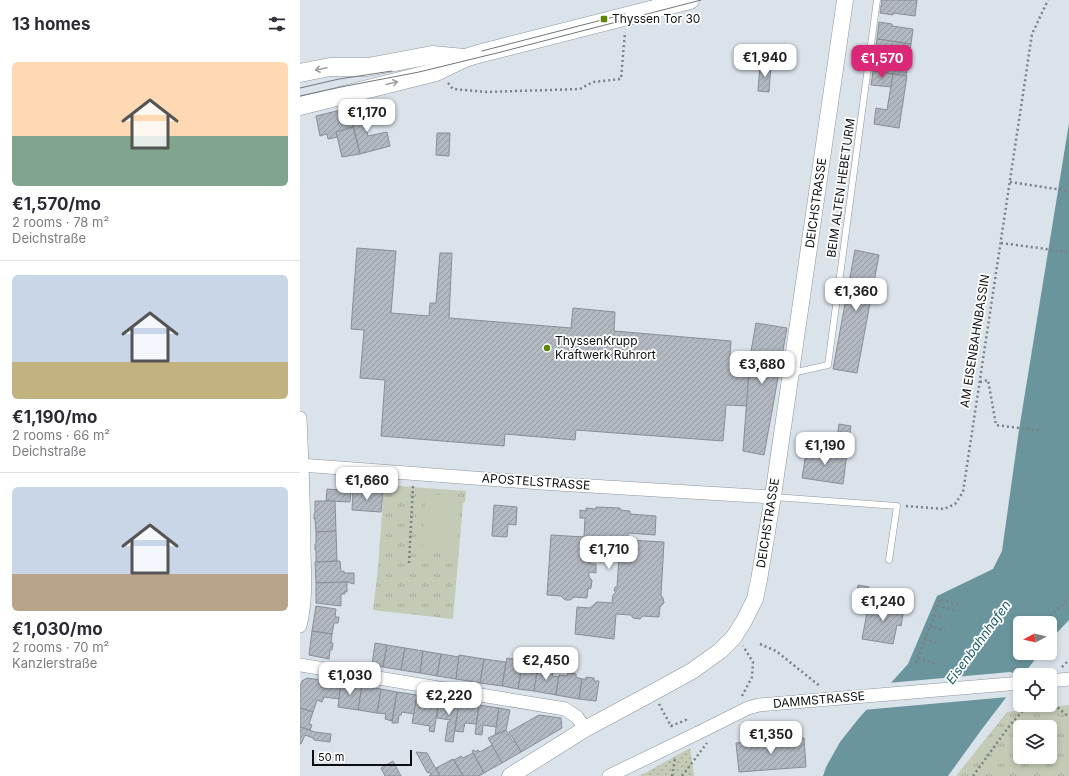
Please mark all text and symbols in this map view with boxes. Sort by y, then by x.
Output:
place label: Thyssen Tor 30 [612,11,700,26]
icon: filters [266,13,288,35]
text: 13 homes [12,14,91,34]
marker: Thyssen Tor 30 [599,14,609,24]
pin: €1,940 [732,44,798,78]
pin: €1,570 [849,45,915,79]
text: €1,940 [743,49,787,65]
text: €1,570 [860,50,904,66]
one-way arrow [315,65,328,73]
one-way arrow [385,79,398,86]
icon: home [114,88,186,160]
pin: €1,170 [334,99,400,133]
text: €1,170 [347,104,387,120]
street label: BEIM ALTEN HEBETURM [823,117,858,258]
street label: DEICHSTRASSE [802,157,829,249]
text: €1,570/mo [12,194,101,214]
text: 2 rooms · 78 m² [12,214,109,230]
text: Deichstraße [12,230,86,246]
street label: AM EISENBAHNBASSIN [957,273,992,409]
pin: €1,360 [823,278,889,312]
text: €1,360 [834,283,878,299]
icon: home [114,301,186,373]
place label: ThyssenKrupp Kraftwerk Ruhrort [555,333,656,362]
marker: ThyssenKrupp Kraftwerk Ruhrort [542,343,552,353]
pin: €3,680 [729,351,795,385]
text: €3,680 [739,356,785,372]
text: €1,190/mo [12,407,97,427]
text: 2 rooms · 66 m² [12,427,110,443]
pin: €1,190 [792,432,858,466]
text: €1,190 [805,437,845,453]
text: Deichstraße [12,443,86,459]
pin: €1,660 [334,467,400,501]
street label: APOSTELSTRASSE [481,470,591,493]
text: €1,660 [345,472,389,488]
street label: DEICHSTRASSE [753,477,782,569]
icon: home [114,513,186,585]
pin: €1,710 [576,536,642,570]
text: €1,710 [589,541,629,557]
pin: €1,240 [850,588,916,622]
text: €1,240 [861,593,905,609]
water label: Eisenbahnhafen [942,597,1014,687]
north arrow [1013,616,1057,660]
map controls [1013,616,1057,764]
text: €1,030/mo [12,619,103,639]
text: 2 rooms · 70 m² [12,639,109,655]
pin: €2,450 [513,647,579,681]
text: €2,450 [522,652,570,668]
text: Kanzlerstraße [12,655,97,671]
pin: €1,030 [317,662,383,696]
text: €1,030 [328,667,372,683]
button: locate [1013,668,1057,712]
pin: €2,220 [416,682,482,716]
text: €2,220 [426,687,472,703]
street label: DAMMSTRASSE [772,688,866,711]
button: layers [1013,720,1057,764]
pin: €1,350 [738,721,804,755]
text: €1,350 [749,726,793,742]
scale bar [312,748,412,767]
text: 50 m [318,750,344,764]

